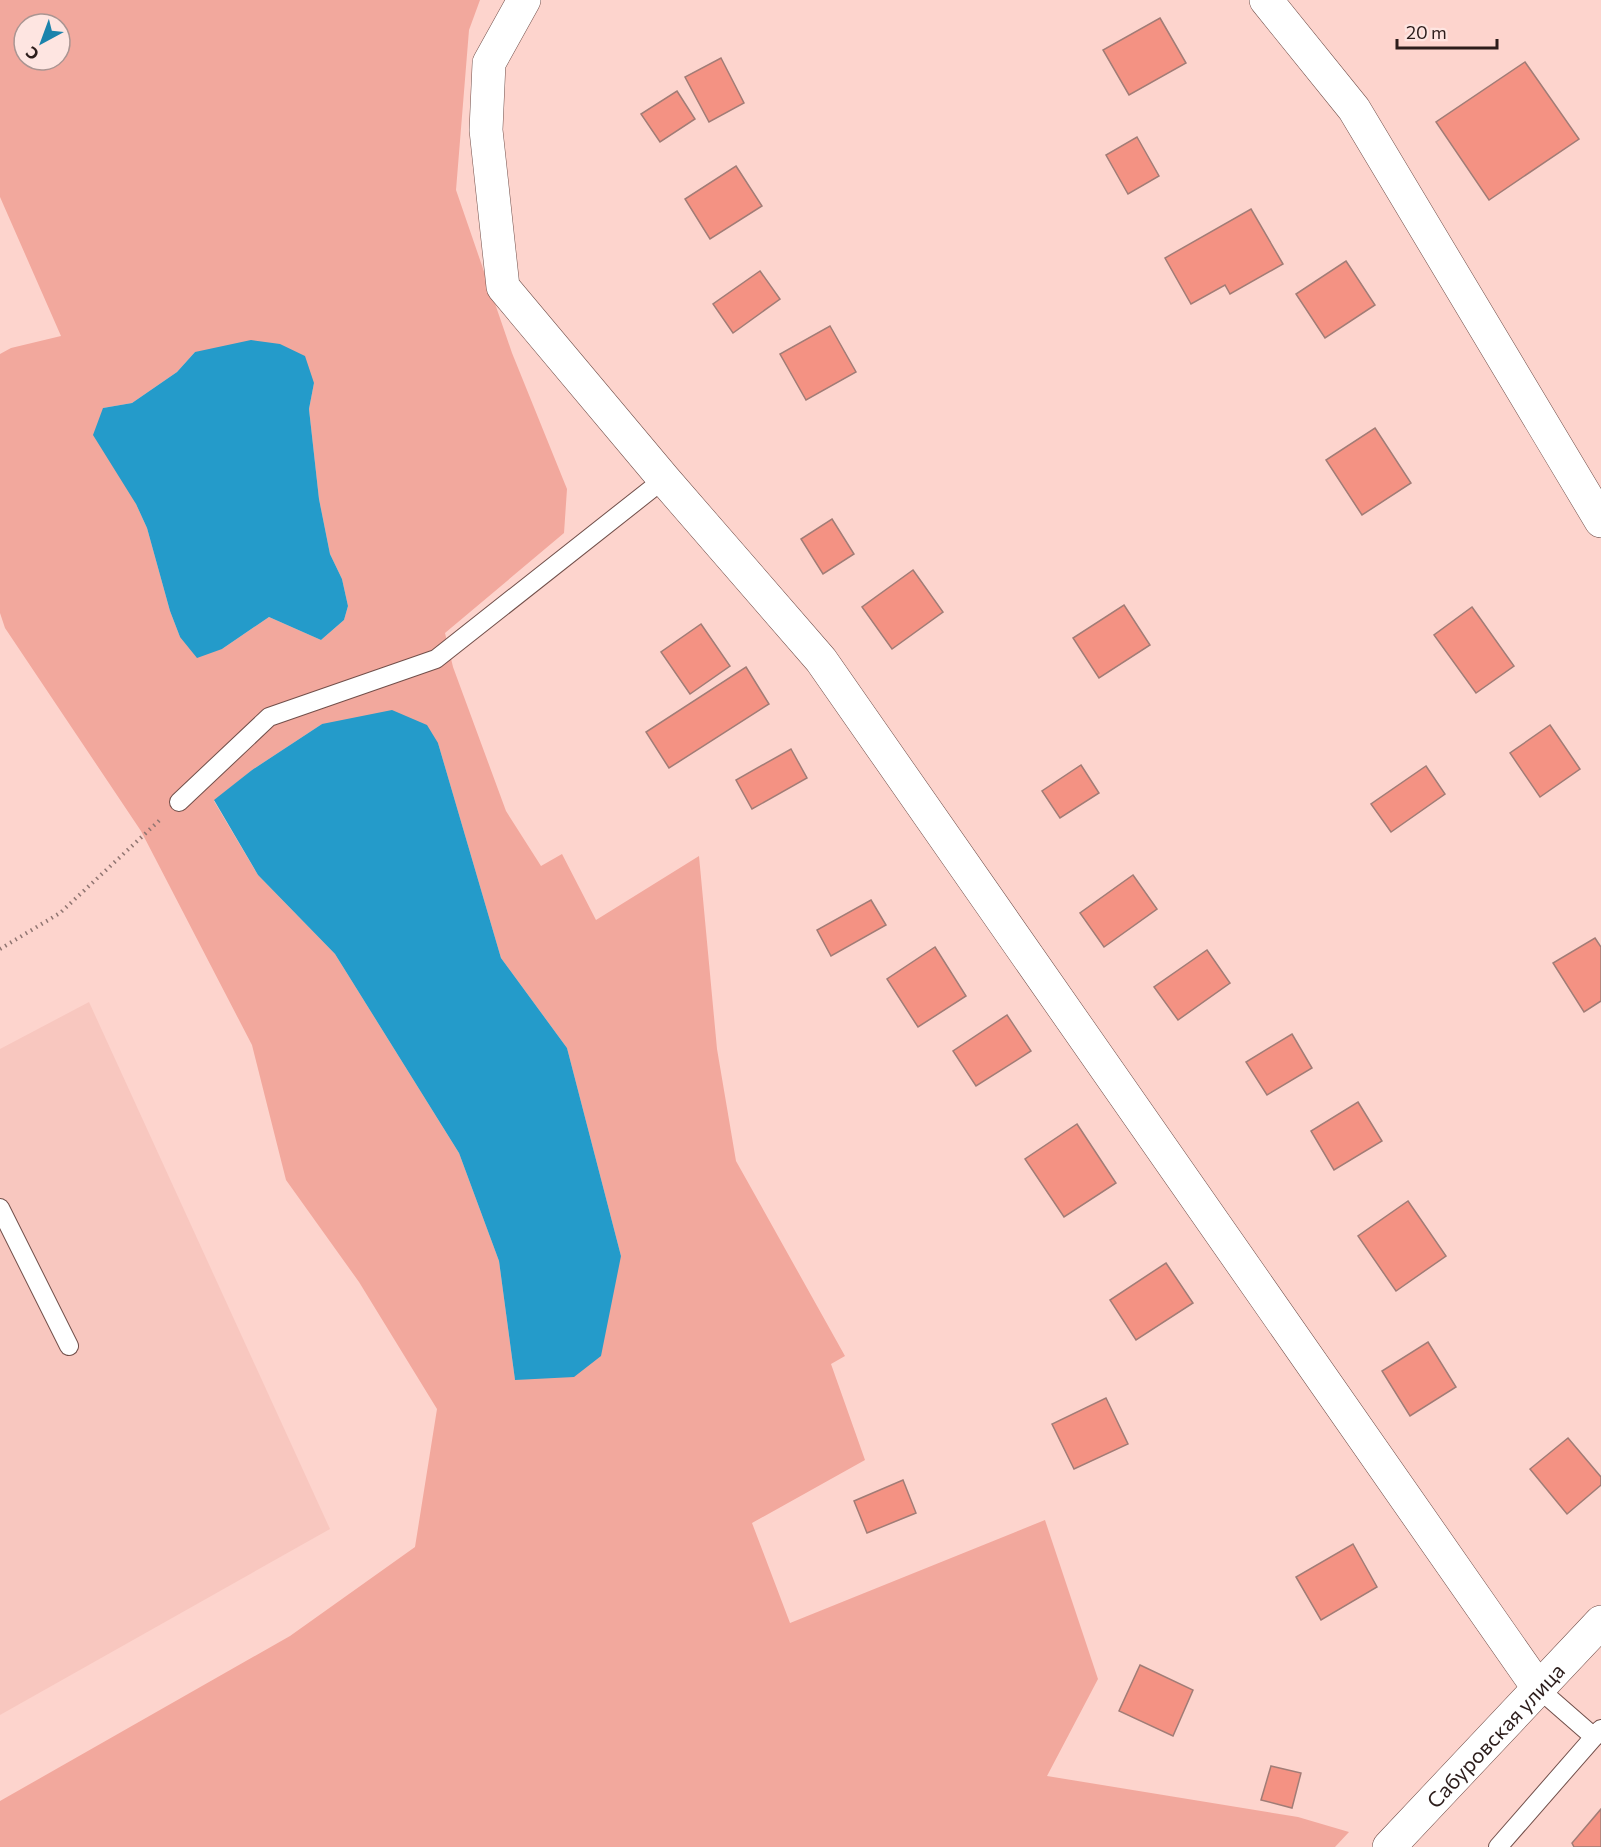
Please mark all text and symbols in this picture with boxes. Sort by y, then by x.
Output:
north arrow [12,12,72,72]
scale bar [1397,12,1498,50]
text: 20 m [1406,21,1447,43]
text: С [21,43,42,64]
street label: Сабуровская улица [1421,1657,1569,1812]

